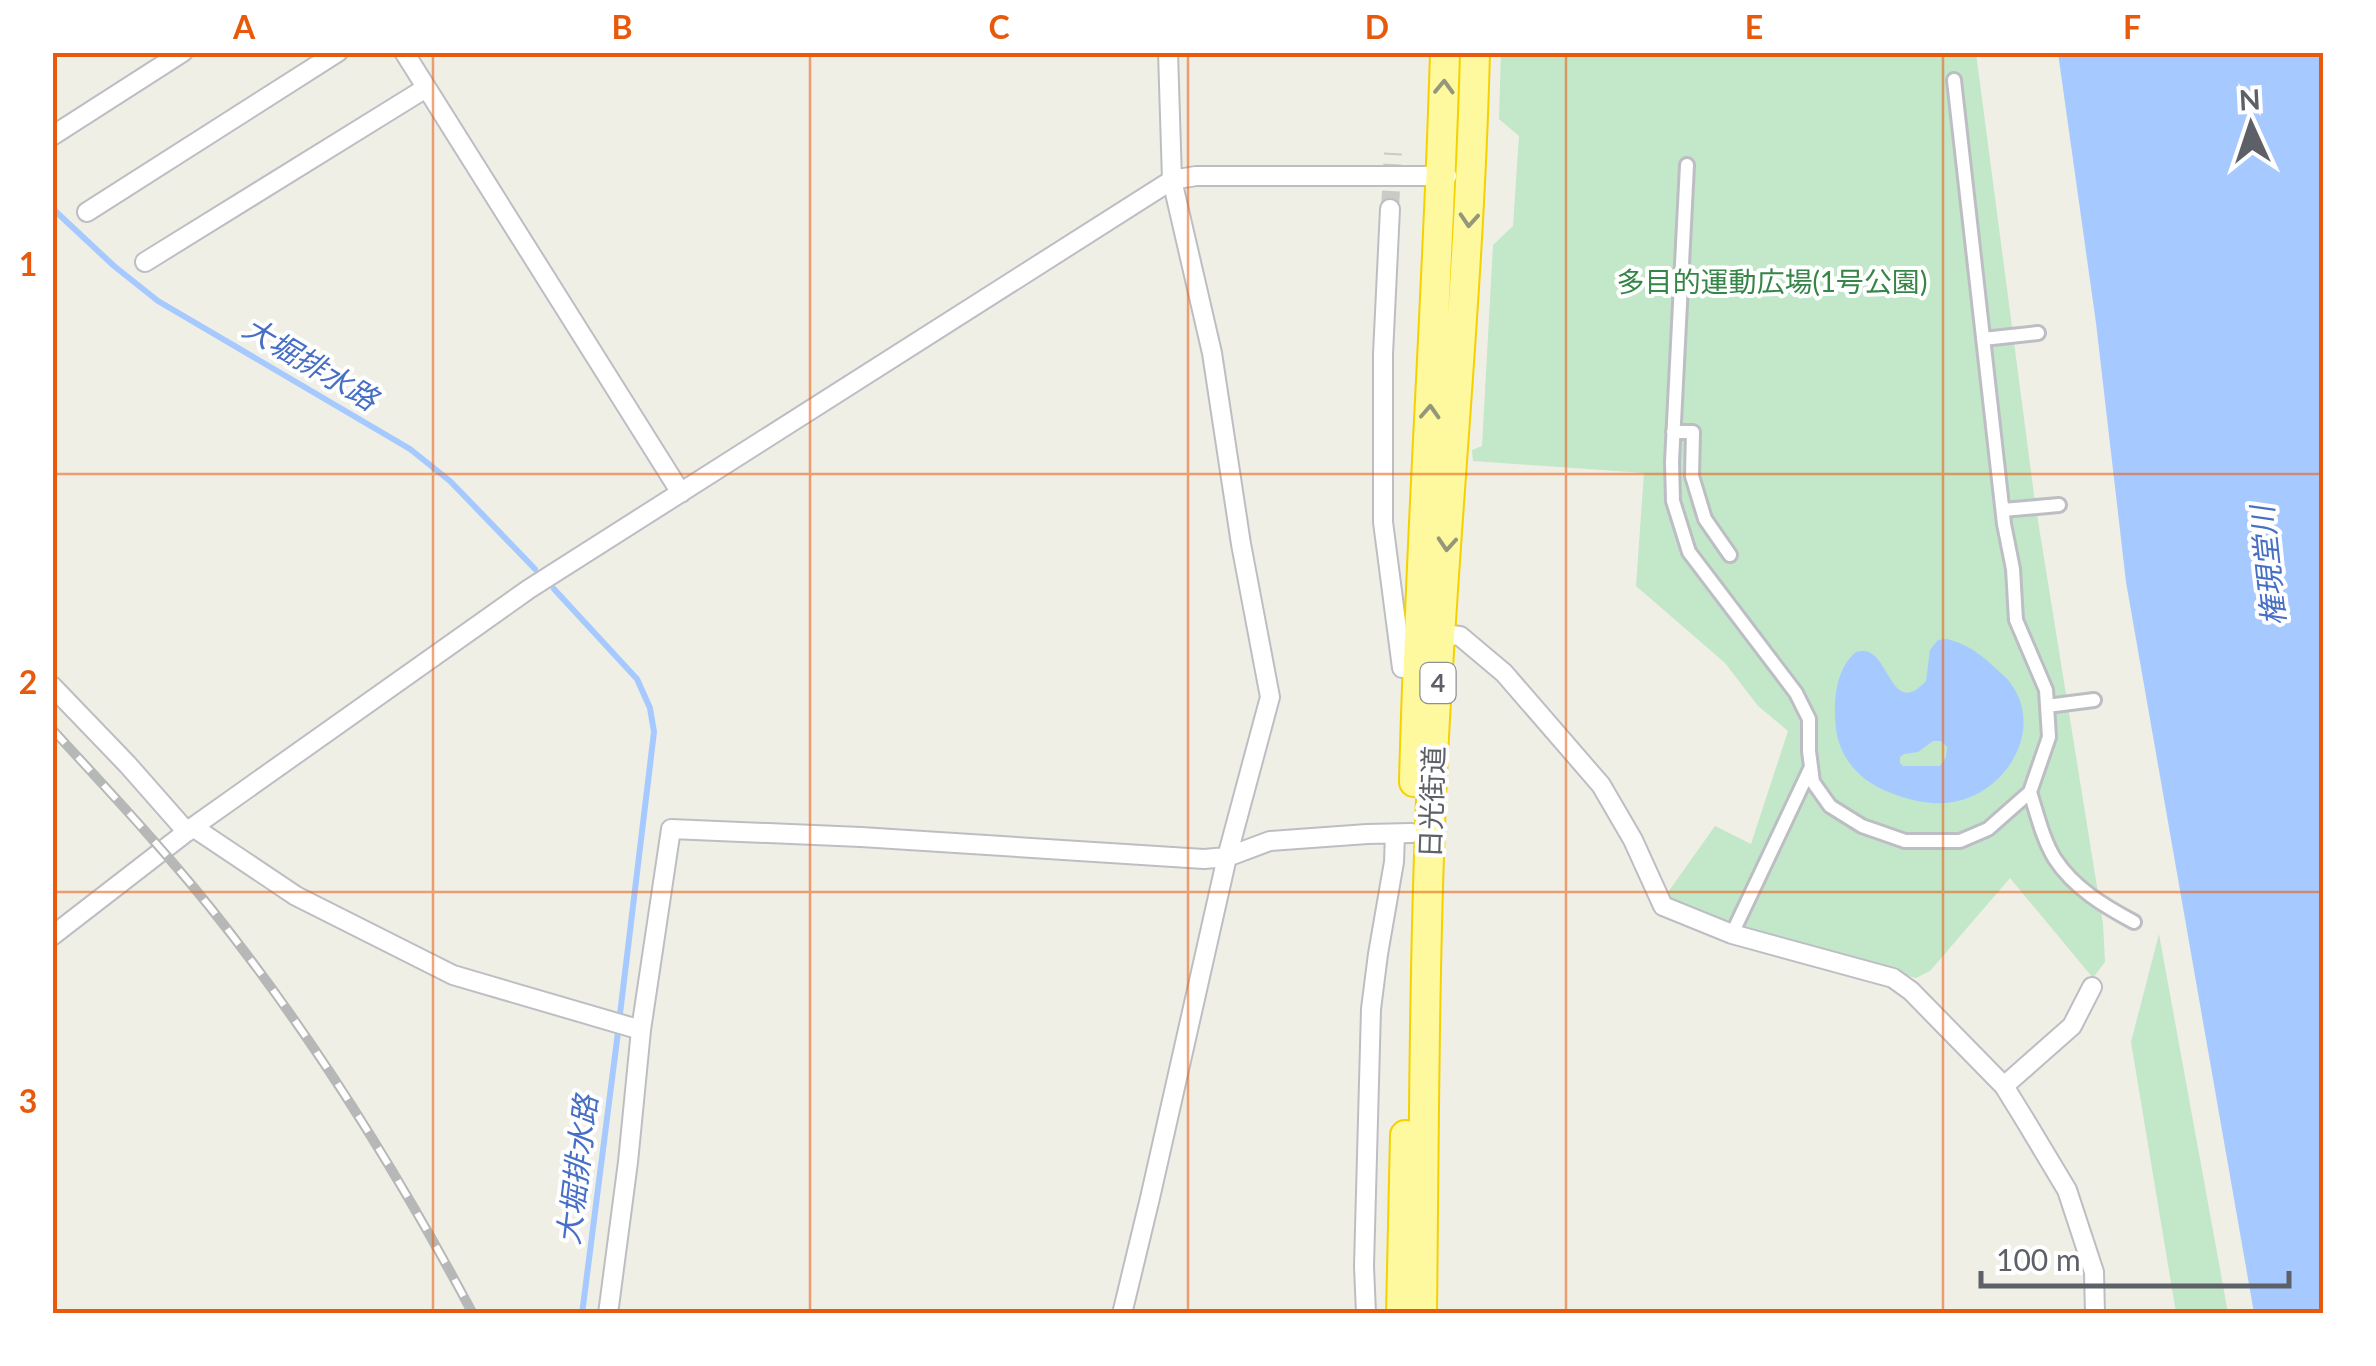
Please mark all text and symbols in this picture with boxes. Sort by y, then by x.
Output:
text: A [232,7,256,46]
text: B [611,7,633,46]
text: C [988,7,1010,46]
text: D [1365,7,1389,46]
text: E [1745,7,1763,46]
text: F [2123,7,2141,46]
north arrow [2201,75,2301,175]
one-way arrow [1434,78,1455,94]
text: N [2238,81,2261,117]
one-way arrow [1459,212,1480,228]
text: 1 [19,244,37,283]
park label: 多目的運動広場(1号公園) [1616,264,1928,298]
water label: 大堀排水路 [237,308,387,418]
one-way arrow [1419,403,1440,419]
water label: 権現堂川 [2243,502,2291,628]
one-way arrow [1437,537,1458,553]
text: 2 [19,662,37,701]
road number: 4 [1420,663,1456,703]
street label: 日光街道 [1412,745,1450,859]
text: 3 [19,1081,37,1120]
water label: 大堀排水路 [549,1090,603,1246]
scale bar [1981,1226,2288,1288]
text: 100 m [1996,1241,2081,1277]

